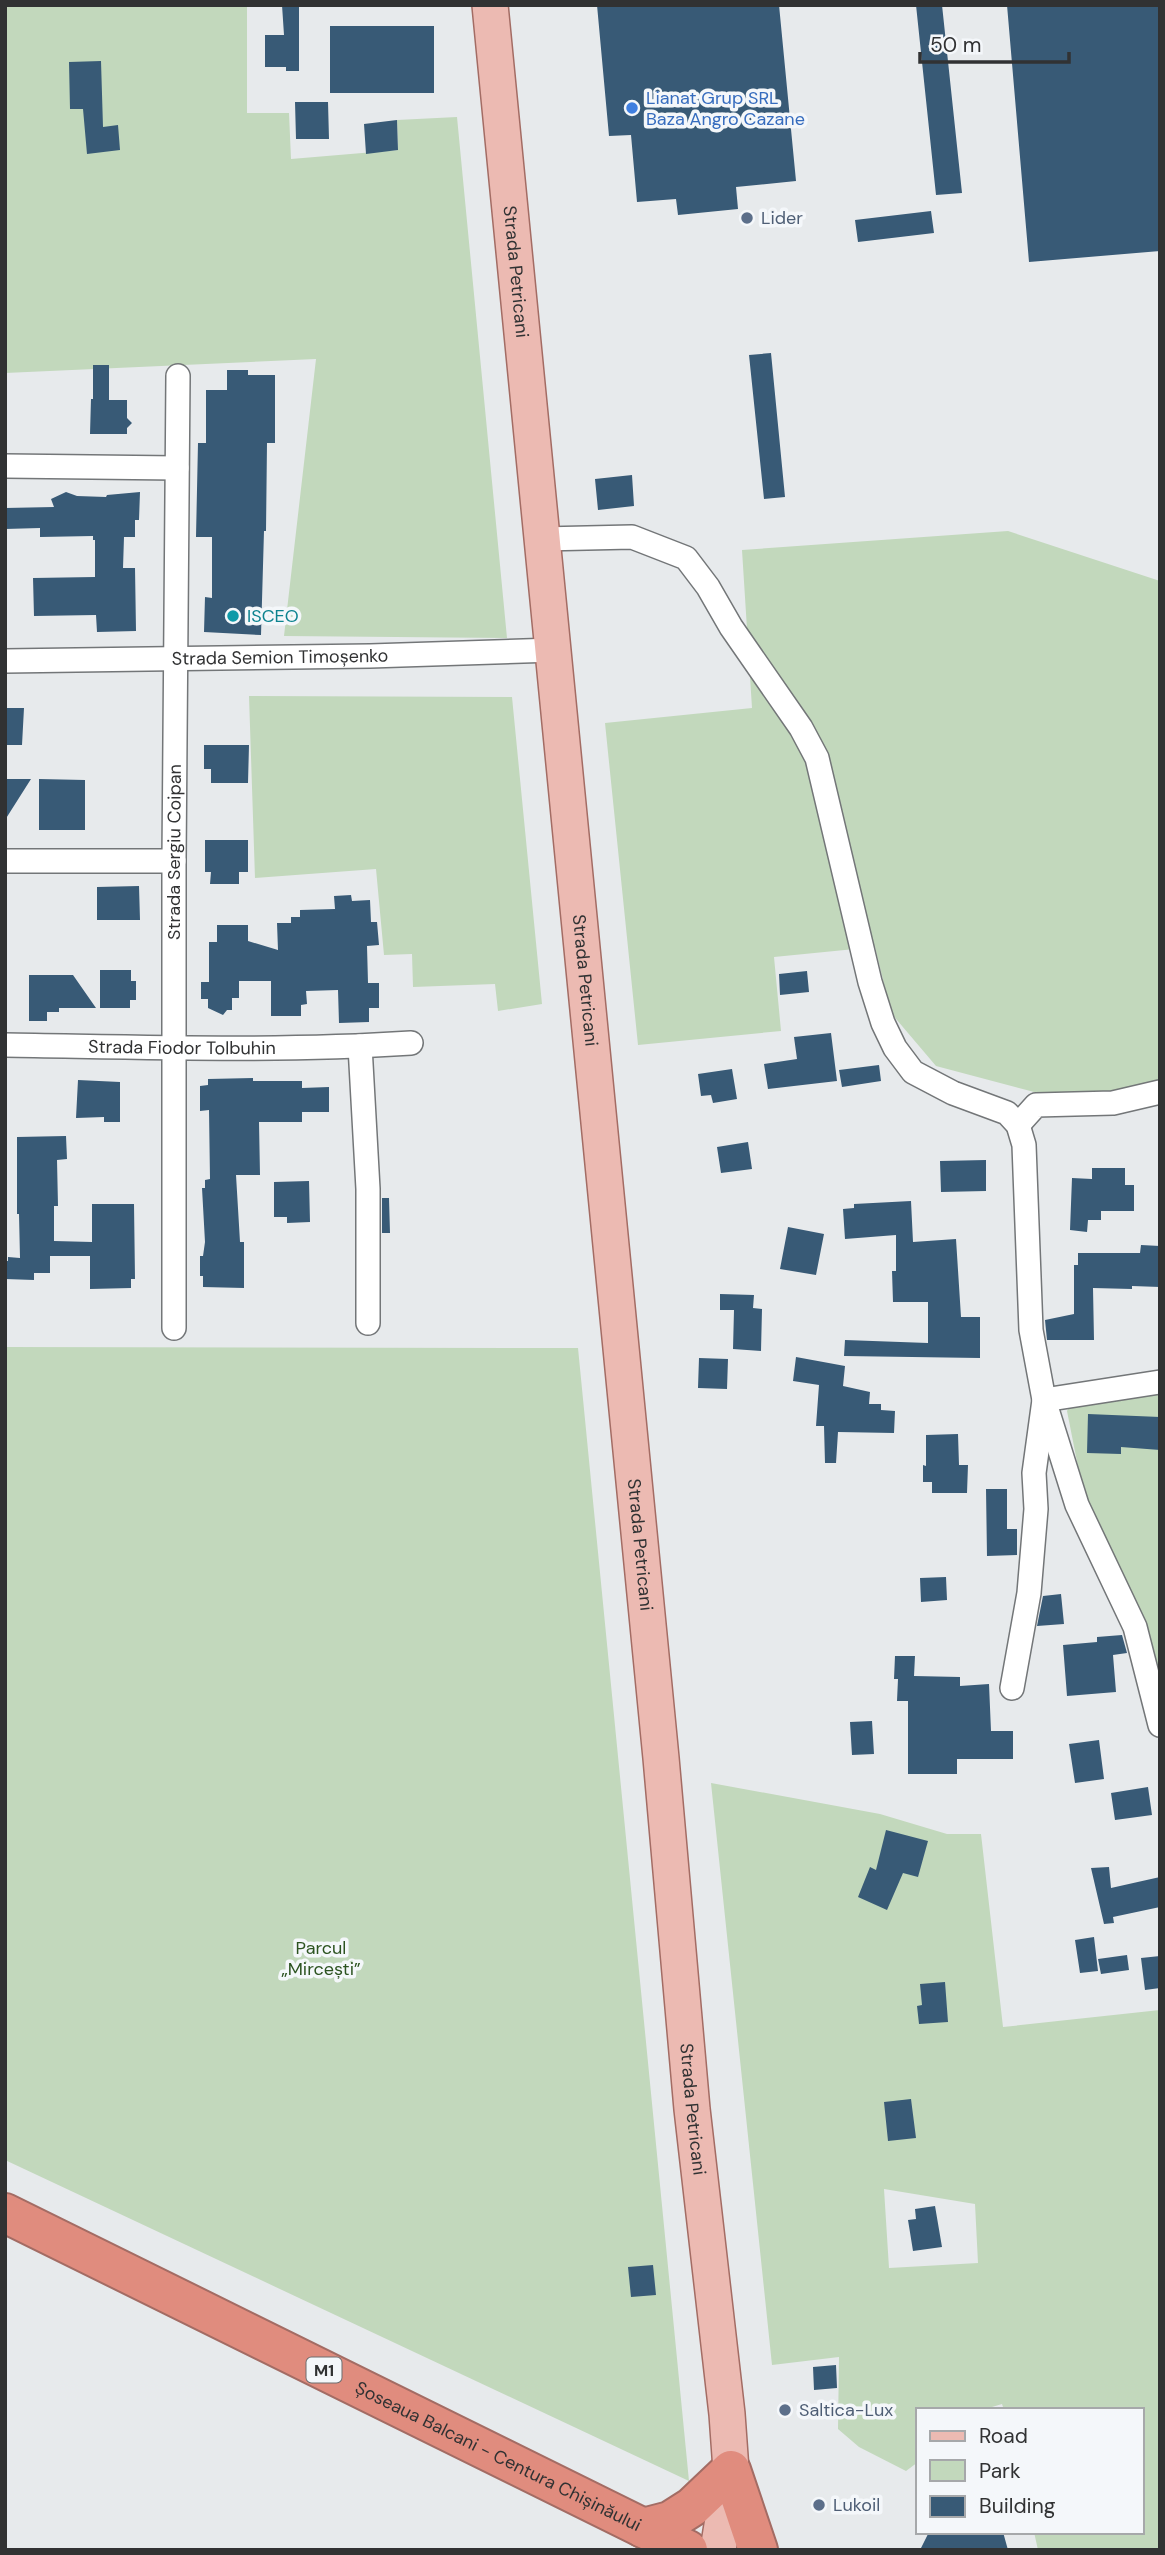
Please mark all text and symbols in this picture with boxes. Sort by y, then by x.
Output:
scale bar [920,21,1069,65]
text: 50 m [930,31,981,59]
place label: Lianat Grup SRL Baza Angro Cazane [646,86,805,131]
marker: Lianat Grup SRL Baza Angro Cazane [624,100,640,116]
street label: Strada Petricani [498,205,534,339]
place label: Lider [761,206,803,230]
marker: Lider [739,210,755,226]
place label: ISCEO [247,604,299,628]
marker: ISCEO [225,608,241,624]
street label: Strada Semion Timoșenko [171,643,389,671]
street label: Strada Sergiu Coipan [162,764,187,940]
street label: Strada Petricani [567,913,604,1047]
street label: Strada Fiodor Tolbuhin [88,1034,276,1060]
street label: Strada Petricani [622,1478,659,1612]
park label: Parcul „Mircești” [281,1936,361,1981]
street label: Strada Petricani [674,2042,712,2177]
road number: M1 [306,2358,342,2382]
street label: Șoseaua Balcani - Centura Chișinăului [351,2376,645,2537]
place label: Saltica-Lux [799,2398,893,2422]
marker: Saltica-Lux [777,2402,793,2418]
legend [916,2408,1144,2534]
text: Road [979,2422,1028,2450]
text: Park [979,2457,1021,2485]
text: Building [979,2492,1056,2520]
place label: Lukoil [833,2493,880,2517]
marker: Lukoil [811,2497,827,2513]

